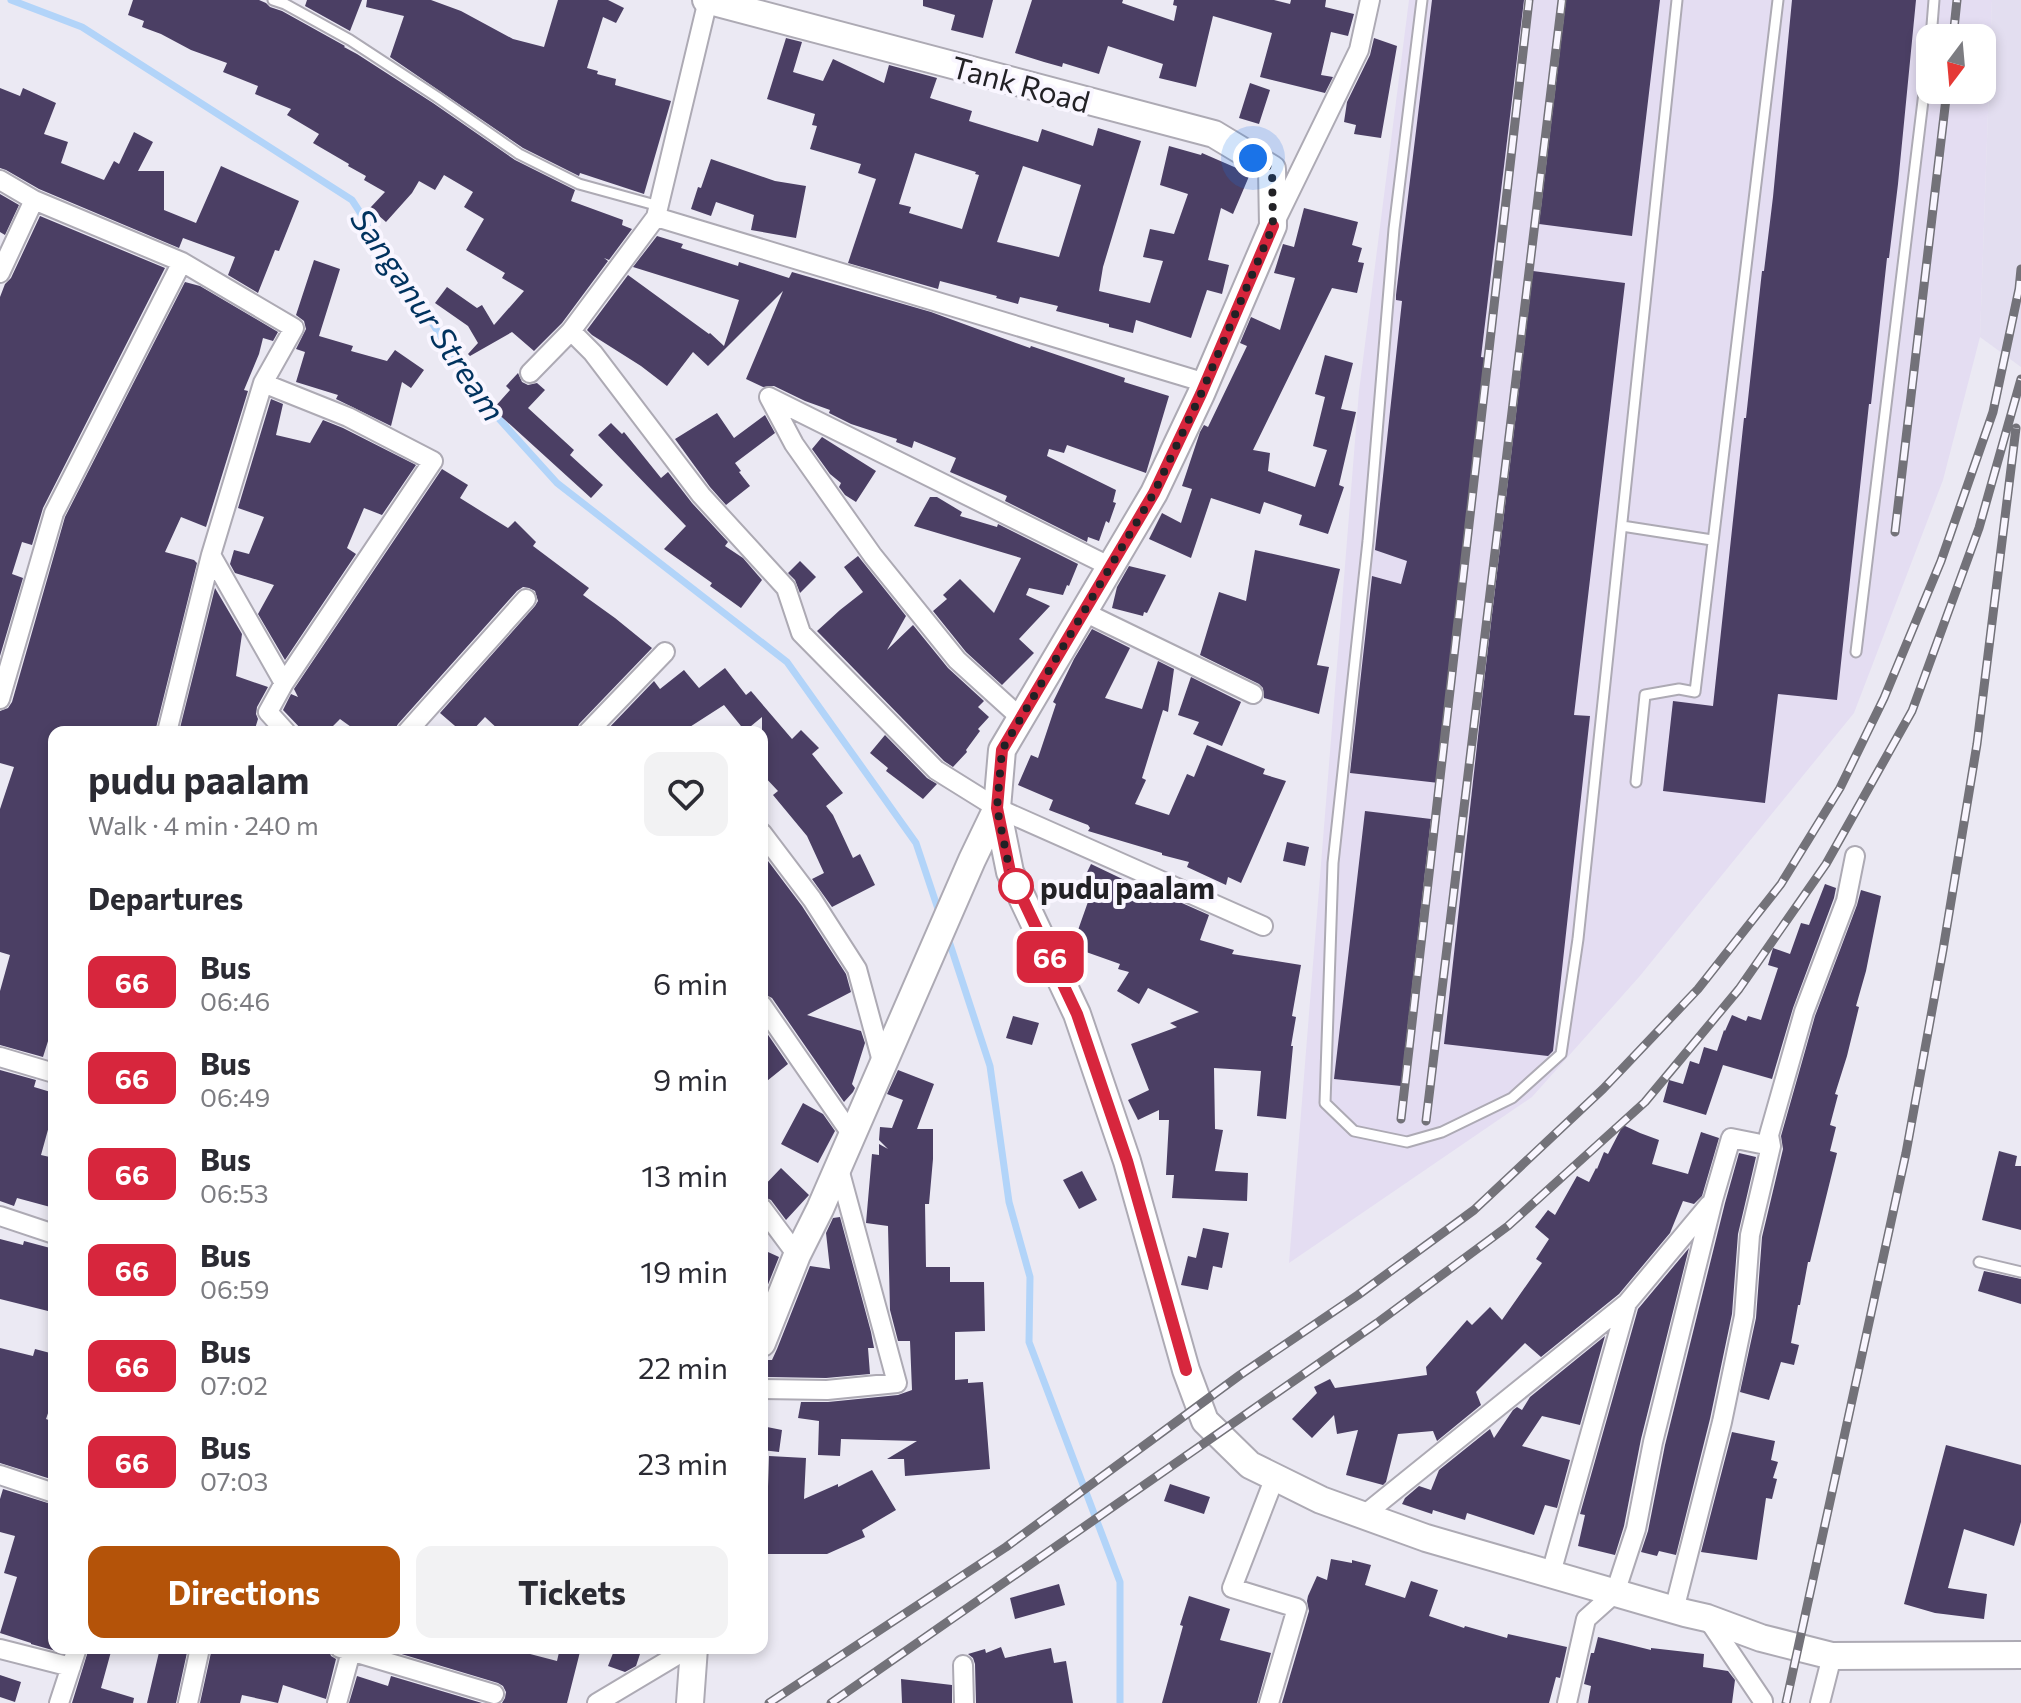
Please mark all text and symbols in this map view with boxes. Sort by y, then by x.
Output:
north arrow [1916,24,1996,104]
map controls [1916,24,1996,104]
street label: Tank Road [948,47,1094,119]
your location [1233,138,1273,178]
water label: Sanganur Stream [343,200,515,428]
button: heart [644,752,728,836]
text: pudu paalam [88,755,309,802]
text: Walk · 4 min · 240 m [88,809,319,840]
place label: pudu paalam [1040,868,1215,905]
marker: pudu paalam [999,869,1033,903]
text: Departures [88,879,243,916]
line badge: 66 [1014,931,1086,983]
text: 66 [1033,940,1067,974]
text: Bus [200,948,251,985]
text: 6 min [653,964,728,1001]
text: 66 [115,965,149,999]
text: 06:46 [200,985,270,1016]
text: Bus [200,1044,251,1081]
text: 9 min [653,1060,728,1097]
text: 66 [115,1061,149,1095]
text: 06:49 [200,1081,270,1112]
text: Bus [200,1140,251,1177]
text: 13 min [641,1156,728,1193]
text: 66 [115,1157,149,1191]
text: 06:53 [200,1177,269,1208]
text: Bus [200,1236,251,1273]
text: 19 min [640,1252,728,1289]
text: 66 [115,1253,149,1287]
text: 06:59 [200,1273,270,1304]
text: Bus [200,1332,251,1369]
text: 22 min [638,1348,728,1385]
text: 66 [115,1349,149,1383]
text: 07:02 [200,1369,268,1400]
text: Bus [200,1428,251,1465]
text: 23 min [637,1444,728,1481]
text: 66 [115,1445,149,1479]
text: 07:03 [200,1465,268,1496]
button: Directions [88,1546,400,1638]
button: Tickets [416,1546,728,1638]

